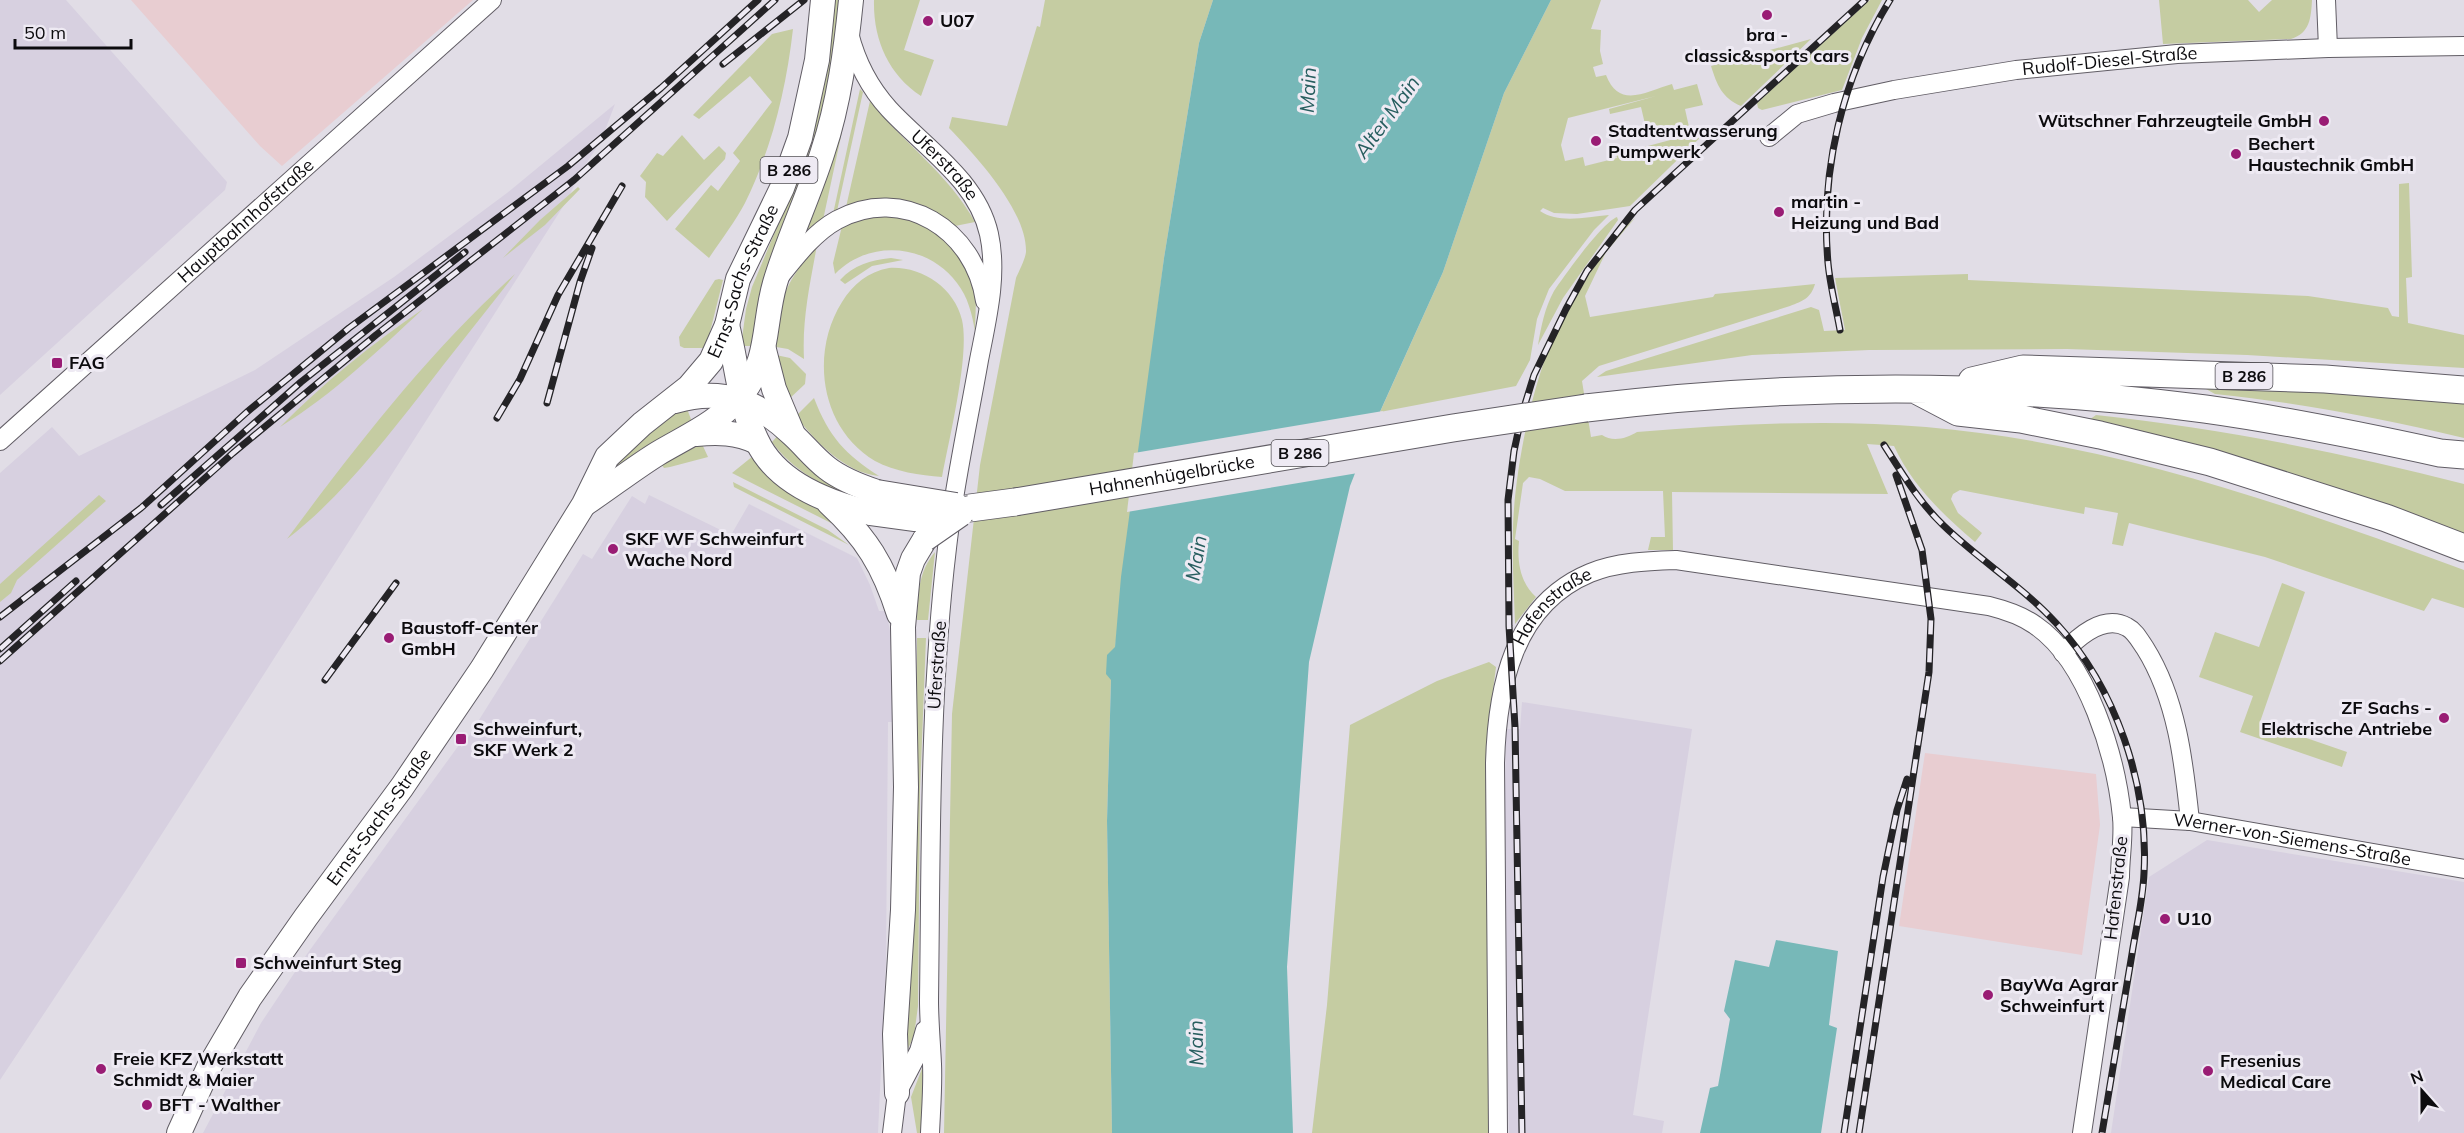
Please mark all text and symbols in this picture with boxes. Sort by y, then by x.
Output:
marker: bra - classic&sports cars [1760,8,1774,22]
place label: U07 [940,9,975,32]
scale bar [15,12,130,50]
marker: U07 [921,14,935,28]
text: 50 m [24,21,66,44]
place label: bra - classic&sports cars [1685,23,1849,67]
street label: Rudolf-Diesel-Straße [2021,41,2198,80]
water label: Main [1294,67,1321,113]
water label: Alter Main [1348,71,1425,163]
place label: Wütschner Fahrzeugteile GmbH [2038,109,2312,132]
marker: Wütschner Fahrzeugteile GmbH [2317,114,2331,128]
place label: Stadtentwasserung Pumpwerk [1608,119,1778,163]
street label: Uferstraße [906,125,984,204]
place label: Bechert Haustechnik GmbH [2248,132,2414,176]
marker: Stadtentwasserung Pumpwerk [1589,134,1603,148]
marker: Bechert Haustechnik GmbH [2229,147,2243,161]
street label: Hauptbahnhofstraße [172,153,318,287]
road number: B 286 [760,157,818,183]
place label: martin - Heizung und Bad [1791,190,1939,234]
street label: Ernst-Sachs-Straße [702,200,783,361]
marker: martin - Heizung und Bad [1772,205,1786,219]
place label: FAG [69,351,105,374]
marker: FAG [50,356,64,370]
road number: B 286 [2216,363,2272,389]
road number: B 286 [1272,440,1328,466]
street label: Hahnenhügelbrücke [1087,450,1256,500]
place label: SKF WF Schweinfurt Wache Nord [625,527,804,571]
water label: Main [1179,533,1212,583]
marker: SKF WF Schweinfurt Wache Nord [606,542,620,556]
street label: Hafenstraße [1507,562,1595,649]
place label: Baustoff-Center GmbH [401,616,539,660]
street label: Uferstraße [922,620,951,710]
marker: Baustoff-Center GmbH [382,631,396,645]
place label: ZF Sachs - Elektrische Antriebe [2261,696,2432,740]
marker: ZF Sachs - Elektrische Antriebe [2437,711,2451,725]
place label: Schweinfurt, SKF Werk 2 [473,717,582,761]
marker: Schweinfurt, SKF Werk 2 [454,732,468,746]
street label: Ernst-Sachs-Straße [321,744,436,890]
street label: Werner-von-Siemens-Straße [2173,808,2413,871]
street label: Hafenstraße [2099,835,2132,941]
place label: U10 [2177,907,2212,930]
marker: U10 [2158,912,2172,926]
place label: Schweinfurt Steg [253,951,402,974]
marker: Schweinfurt Steg [234,956,248,970]
place label: BayWa Agrar Schweinfurt [2000,973,2119,1017]
marker: BayWa Agrar Schweinfurt [1981,988,1995,1002]
water label: Main [1183,1020,1208,1066]
place label: Freie KFZ Werkstatt Schmidt & Maier [113,1047,283,1091]
place label: Fresenius Medical Care [2220,1049,2331,1093]
north arrow [2392,1061,2452,1121]
marker: Freie KFZ Werkstatt Schmidt & Maier [94,1062,108,1076]
marker: Fresenius Medical Care [2201,1064,2215,1078]
text: N [2407,1065,2426,1088]
place label: BFT - Walther [159,1093,281,1116]
marker: BFT - Walther [140,1098,154,1112]

